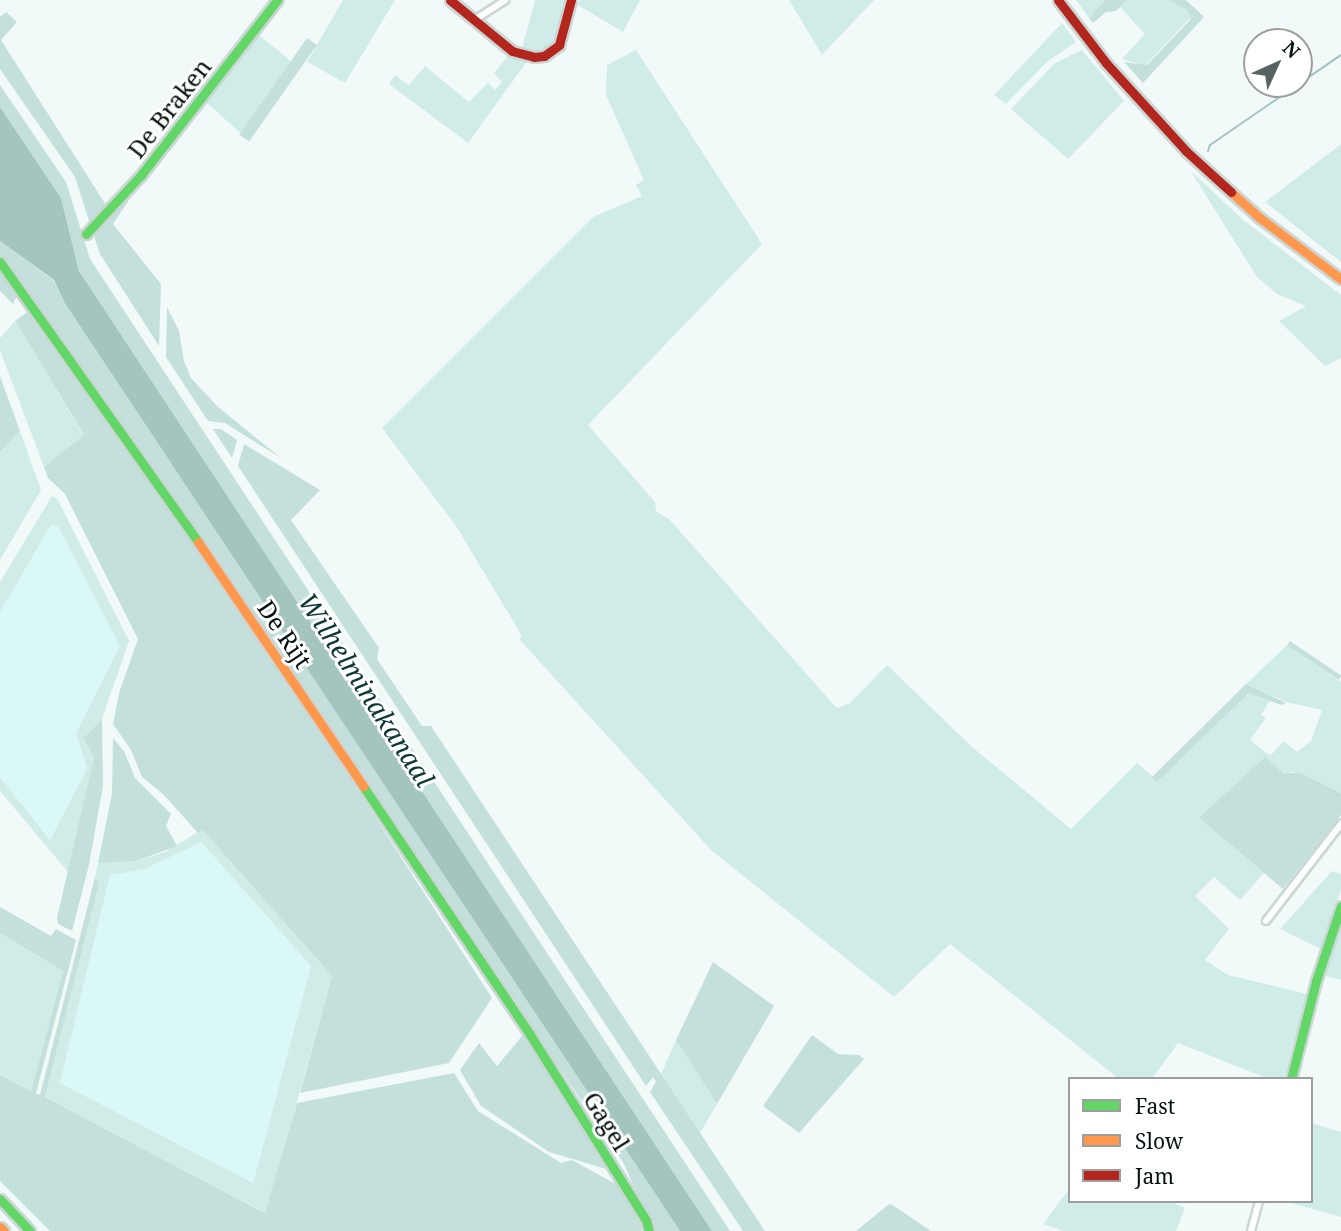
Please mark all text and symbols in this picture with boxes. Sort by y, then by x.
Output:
north arrow [1243,28,1313,98]
text: N [1277,35,1306,64]
street label: De Braken [121,52,217,164]
water label: Wilhelminakanaal [292,587,440,793]
street label: De Rijt [252,595,318,673]
legend [1068,1077,1313,1203]
street label: Gagel [578,1086,636,1156]
text: Fast [1135,1092,1175,1120]
text: Slow [1135,1127,1183,1155]
text: Jam [1135,1162,1174,1190]

